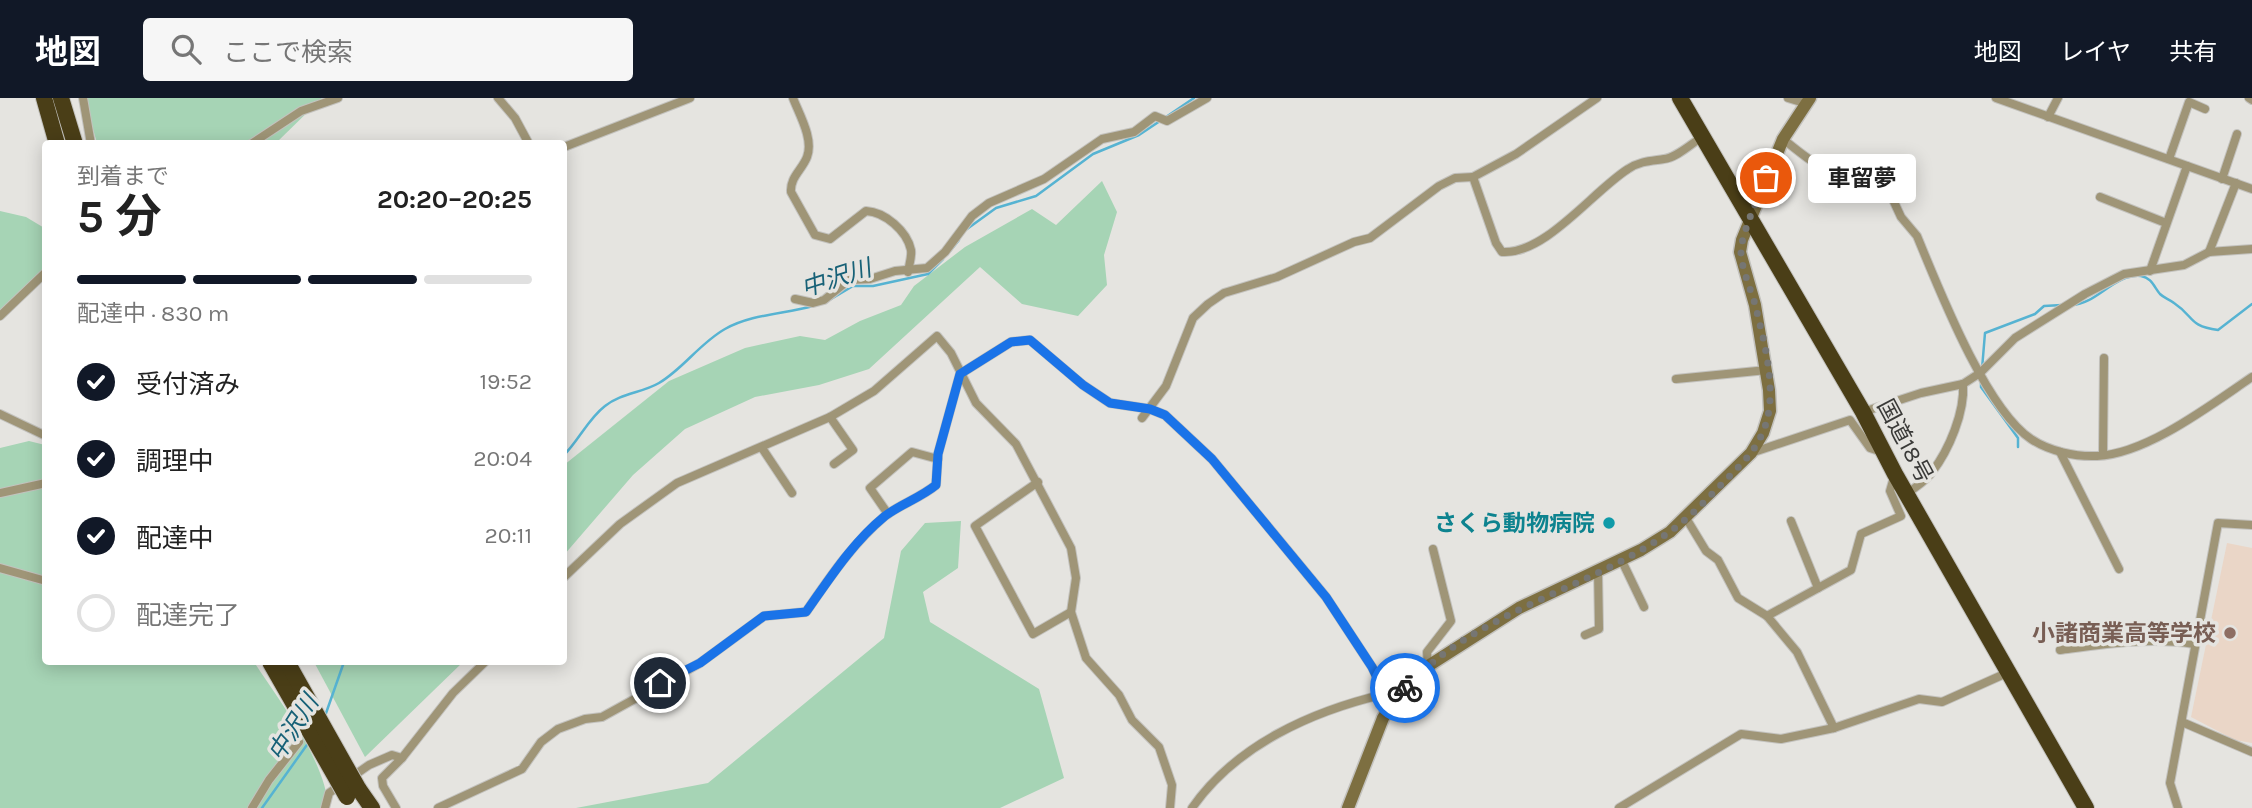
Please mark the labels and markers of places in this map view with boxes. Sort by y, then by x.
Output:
pin [1736,148,1796,208]
callout: 車留夢 [1808,154,1916,202]
place label: さくら動物病院 [1434,510,1595,537]
marker: さくら動物病院 [1601,515,1617,531]
place label: 小諸商業高等学校 [2032,620,2216,647]
marker: 小諸商業高等学校 [2222,625,2238,641]
pin [630,653,690,713]

